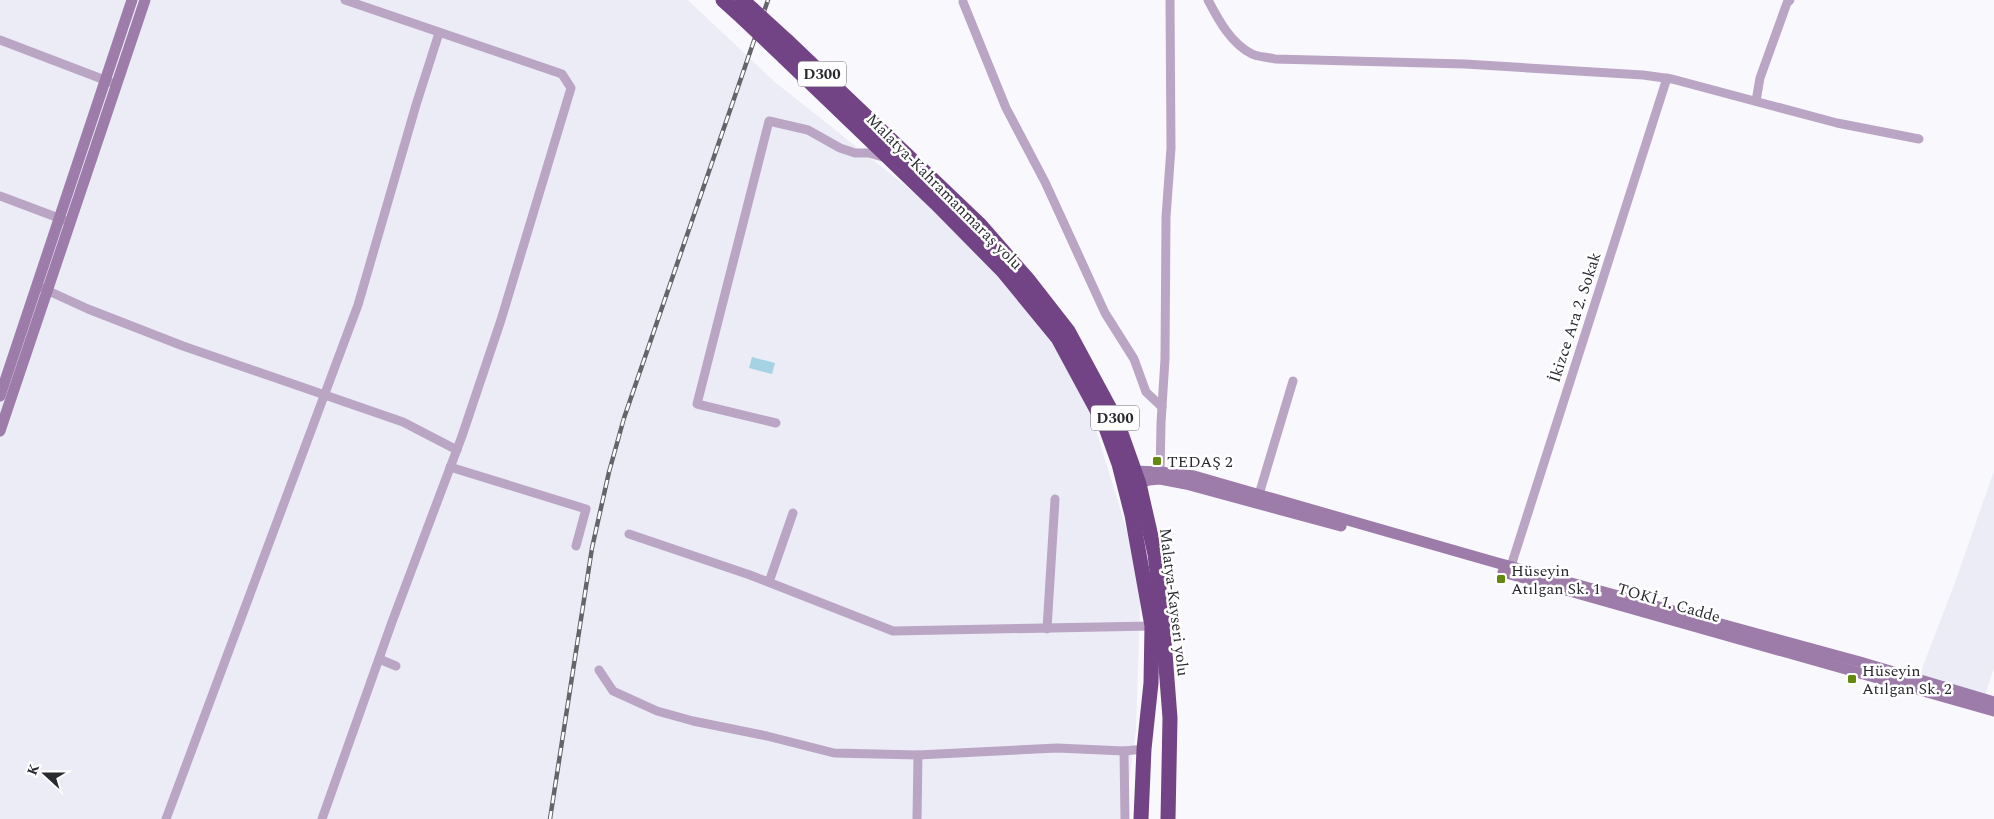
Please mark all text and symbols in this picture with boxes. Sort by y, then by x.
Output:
road number: D300 [798,62,846,86]
street label: Malatya-Kahramanmaraş yolu [861,108,1028,275]
street label: İkizce Ara 2. Sokak [1543,249,1607,386]
road number: D300 [1091,406,1139,430]
place label: TEDAŞ 2 [1167,450,1233,474]
marker: TEDAŞ 2 [1151,455,1163,467]
street label: Malatya-Kayseri yolu [1153,527,1195,678]
place label: Hüseyin Atılgan Sk. 1 [1511,559,1601,601]
marker: Hüseyin Atılgan Sk. 1 [1495,573,1507,585]
street label: TOKİ 1. Cadde [1614,577,1723,629]
place label: Hüseyin Atılgan Sk. 2 [1862,659,1952,701]
marker: Hüseyin Atılgan Sk. 2 [1846,673,1858,685]
north arrow [20,749,70,799]
text: K [22,761,45,778]

